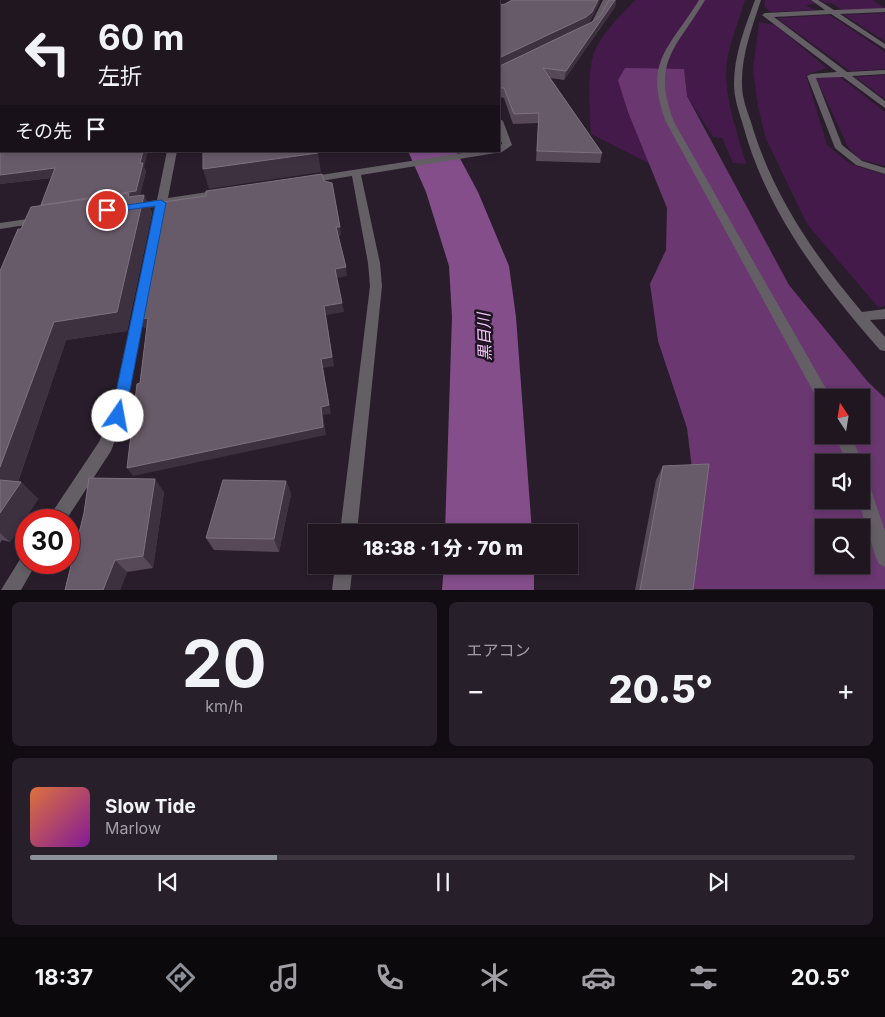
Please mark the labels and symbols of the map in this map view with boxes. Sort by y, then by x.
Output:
pin [86,189,128,231]
water label: 黒目川 [473,311,495,361]
position arrow [91,389,143,441]
north arrow [815,389,870,444]
speed limit sign: 30 [15,509,80,574]

